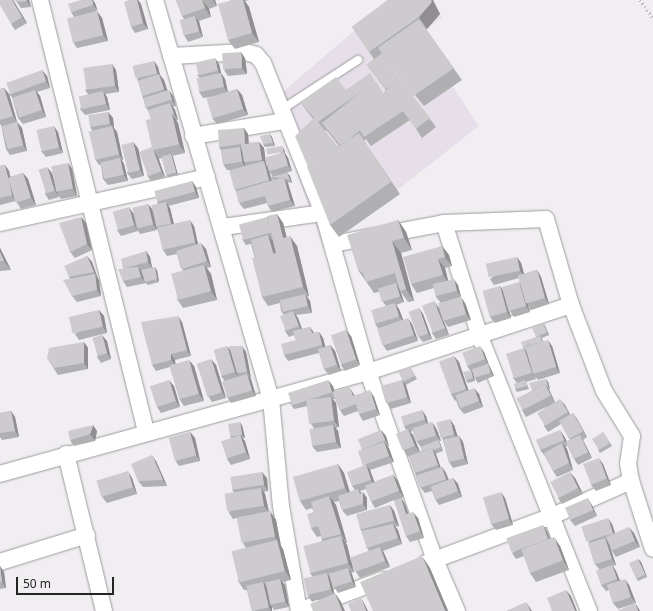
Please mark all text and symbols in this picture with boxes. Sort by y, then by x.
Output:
scale bar [18,569,116,595]
text: 50 m [23,575,51,592]

